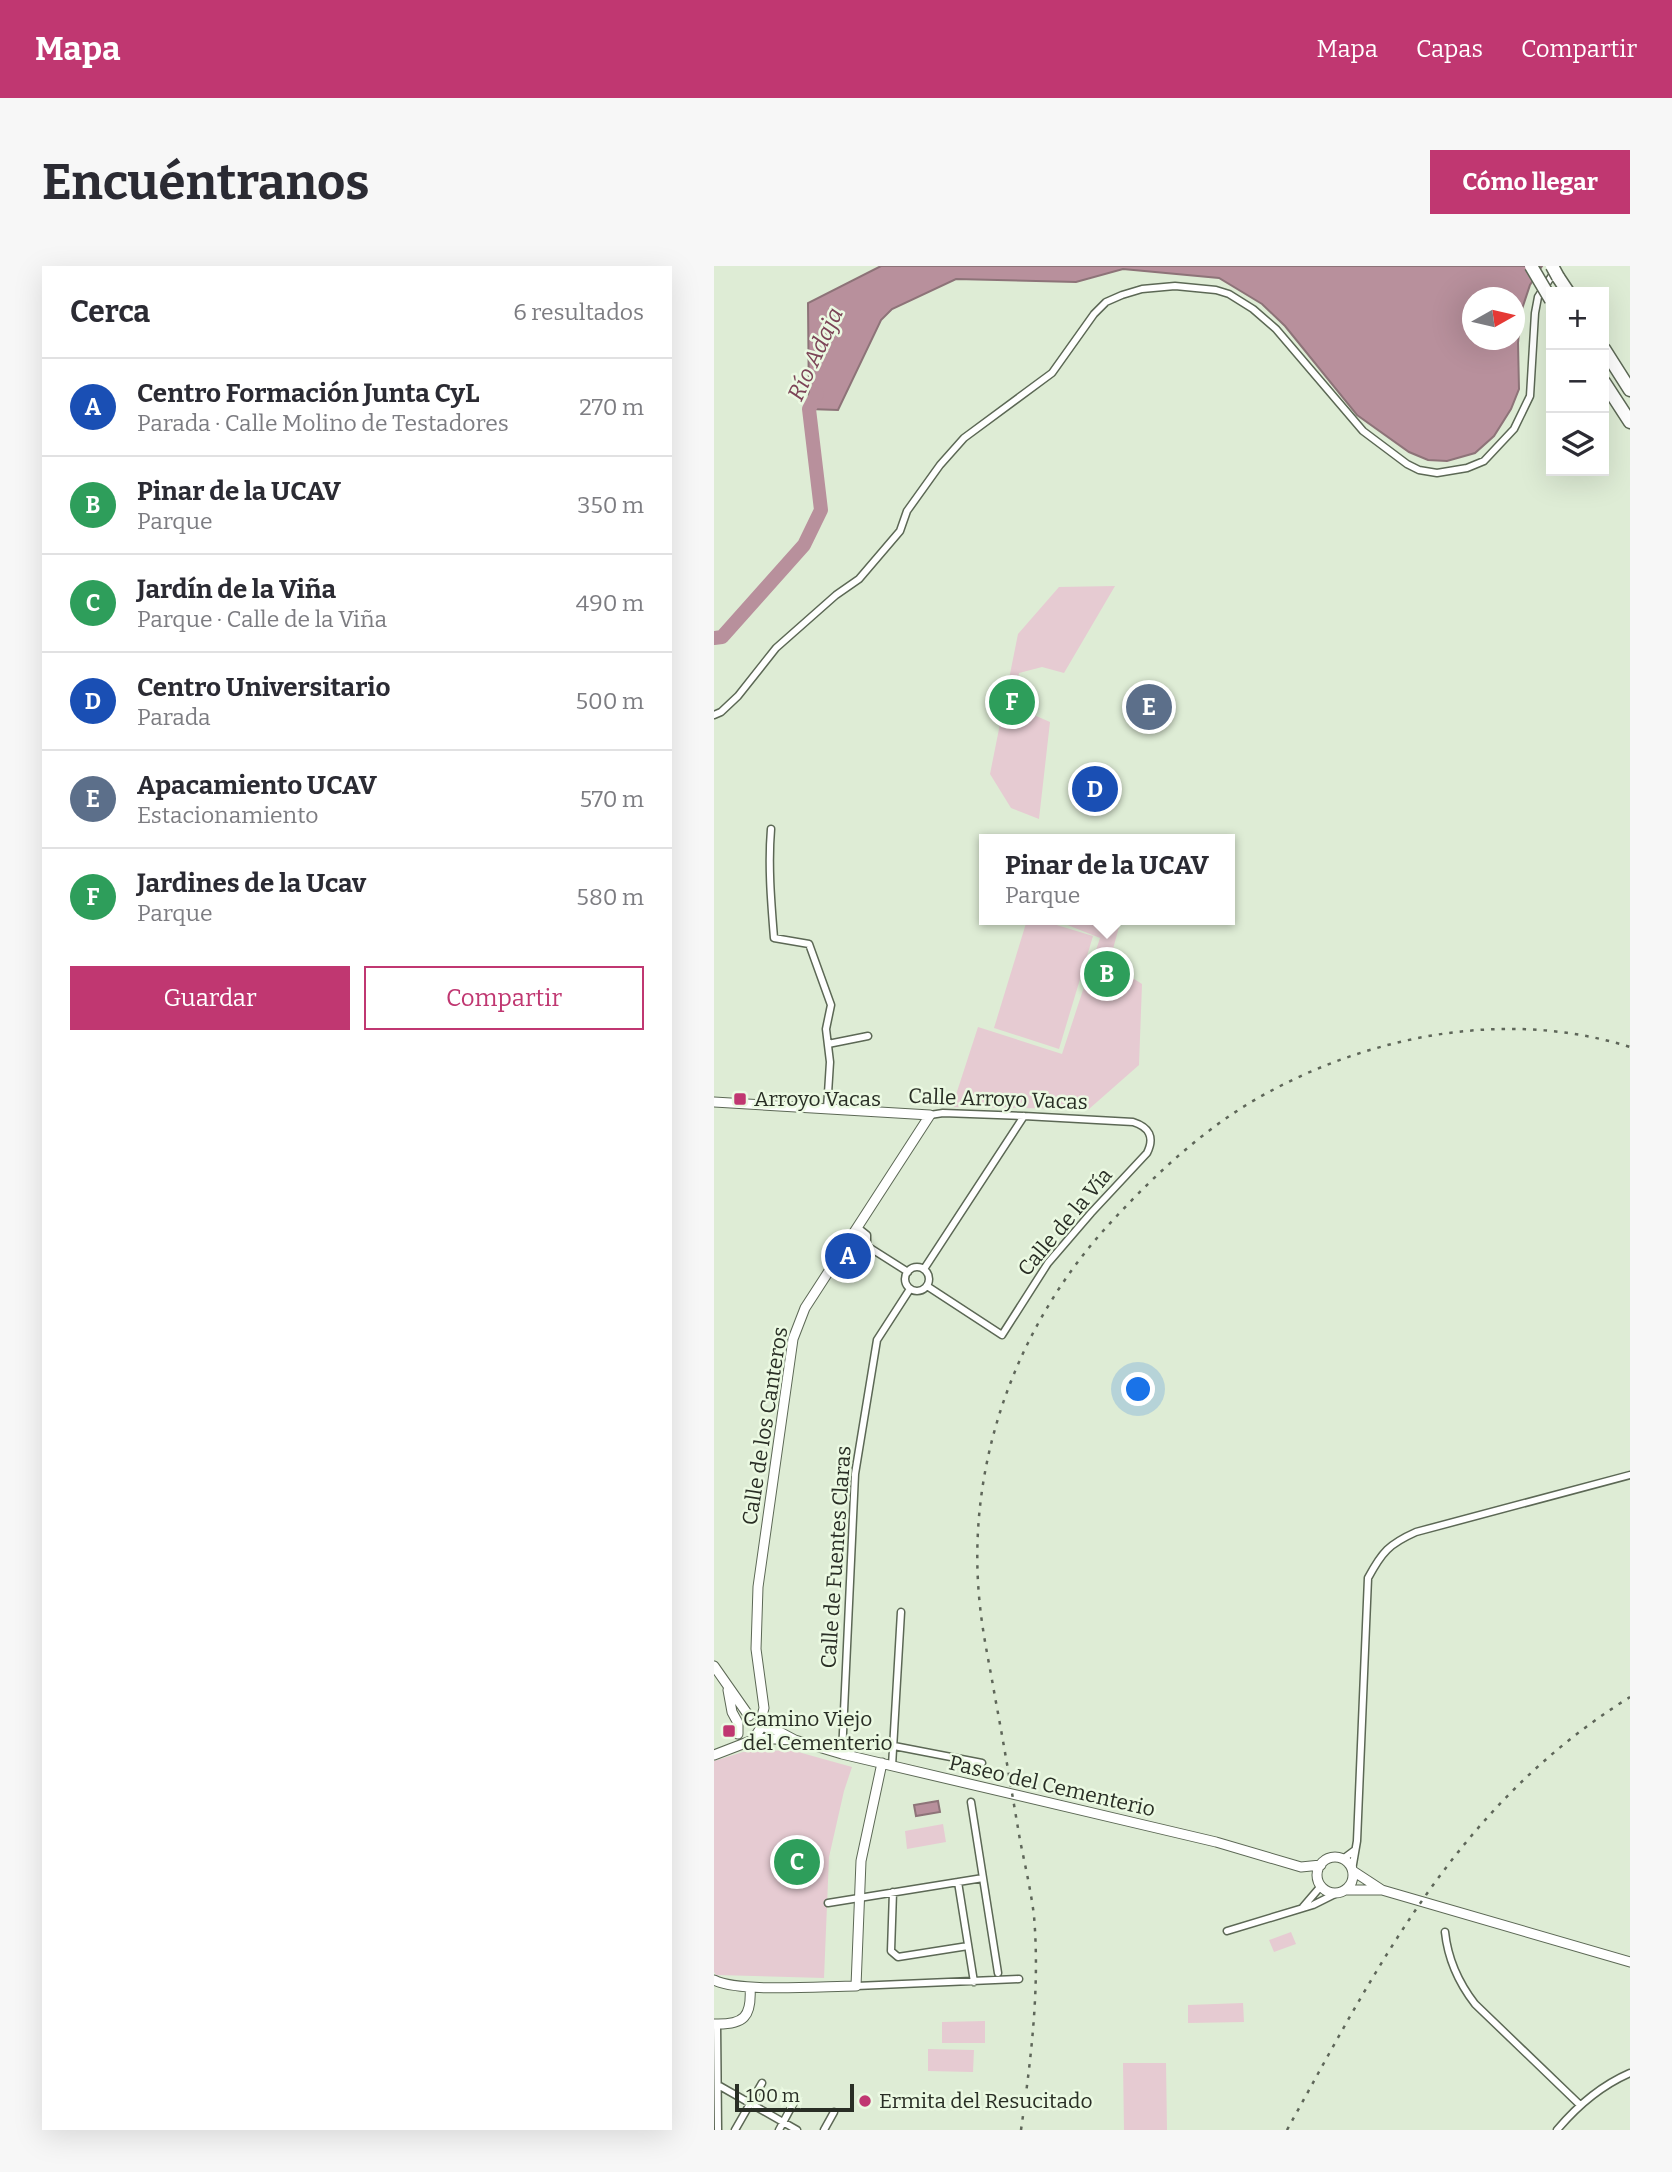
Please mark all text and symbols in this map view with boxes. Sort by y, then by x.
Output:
text: Mapa [35,29,120,69]
text: Mapa [1316,35,1378,63]
text: Capas [1416,35,1483,63]
text: Compartir [1521,35,1637,63]
button: Cómo llegar [1430,150,1630,214]
text: Encuéntranos [42,153,369,212]
north arrow [1462,287,1525,350]
map controls [1546,287,1609,476]
button: + [1546,287,1609,350]
text: Cerca [70,294,150,330]
text: 6 resultados [513,298,644,326]
water label: Río Adaja [781,303,849,405]
button: − [1546,350,1609,413]
text: Centro Formación Junta CyL [137,378,479,409]
text: A [85,393,101,421]
text: 270 m [579,393,644,421]
text: Parada · Calle Molino de Testadores [137,409,509,437]
button: layers [1546,413,1609,476]
text: Pinar de la UCAV [137,476,341,507]
text: B [86,491,100,519]
text: 350 m [577,491,644,519]
text: Parque [137,507,212,535]
text: Jardín de la Viña [137,574,336,605]
text: C [86,589,100,617]
text: 490 m [576,589,644,617]
text: Parque · Calle de la Viña [137,605,387,633]
text: Centro Universitario [137,672,391,703]
pin: F [989,676,1035,728]
pin: E [1126,681,1172,733]
text: D [85,687,101,715]
text: 500 m [576,687,644,715]
text: Parada [137,703,211,731]
pin: D [1072,763,1118,815]
text: Apacamiento UCAV [137,770,377,801]
text: E [86,785,100,813]
text: 570 m [580,785,644,813]
text: Estacionamiento [137,801,318,829]
popup [979,834,1235,925]
text: Pinar de la UCAV [1005,850,1209,881]
text: Jardines de la Ucav [137,868,366,899]
text: Parque [1005,881,1080,909]
text: F [87,883,99,911]
text: 580 m [577,883,644,911]
text: Parque [137,899,212,927]
pin: B [1084,948,1130,1000]
button: Guardar [70,966,350,1030]
button: Compartir [364,966,644,1030]
street label: Calle Arroyo Vacas [908,1083,1088,1115]
place label: Arroyo Vacas [754,1086,881,1112]
marker: Arroyo Vacas [732,1091,748,1107]
street label: Calle de la Vía [1012,1162,1118,1281]
pin: A [825,1230,871,1282]
street label: Calle de los Canteros [736,1325,794,1527]
your location [1121,1372,1155,1406]
street label: Calle de Fuentes Claras [815,1445,857,1669]
place label: Camino Viejo del Cementerio [743,1706,893,1756]
marker: Camino Viejo del Cementerio [721,1723,737,1739]
street label: Paseo del Cementerio [946,1750,1158,1822]
pin: C [774,1836,820,1888]
scale bar [735,2081,854,2113]
text: 100 m [746,2084,800,2107]
place label: Ermita del Resucitado [879,2088,1092,2114]
marker: Ermita del Resucitado [857,2093,873,2109]

